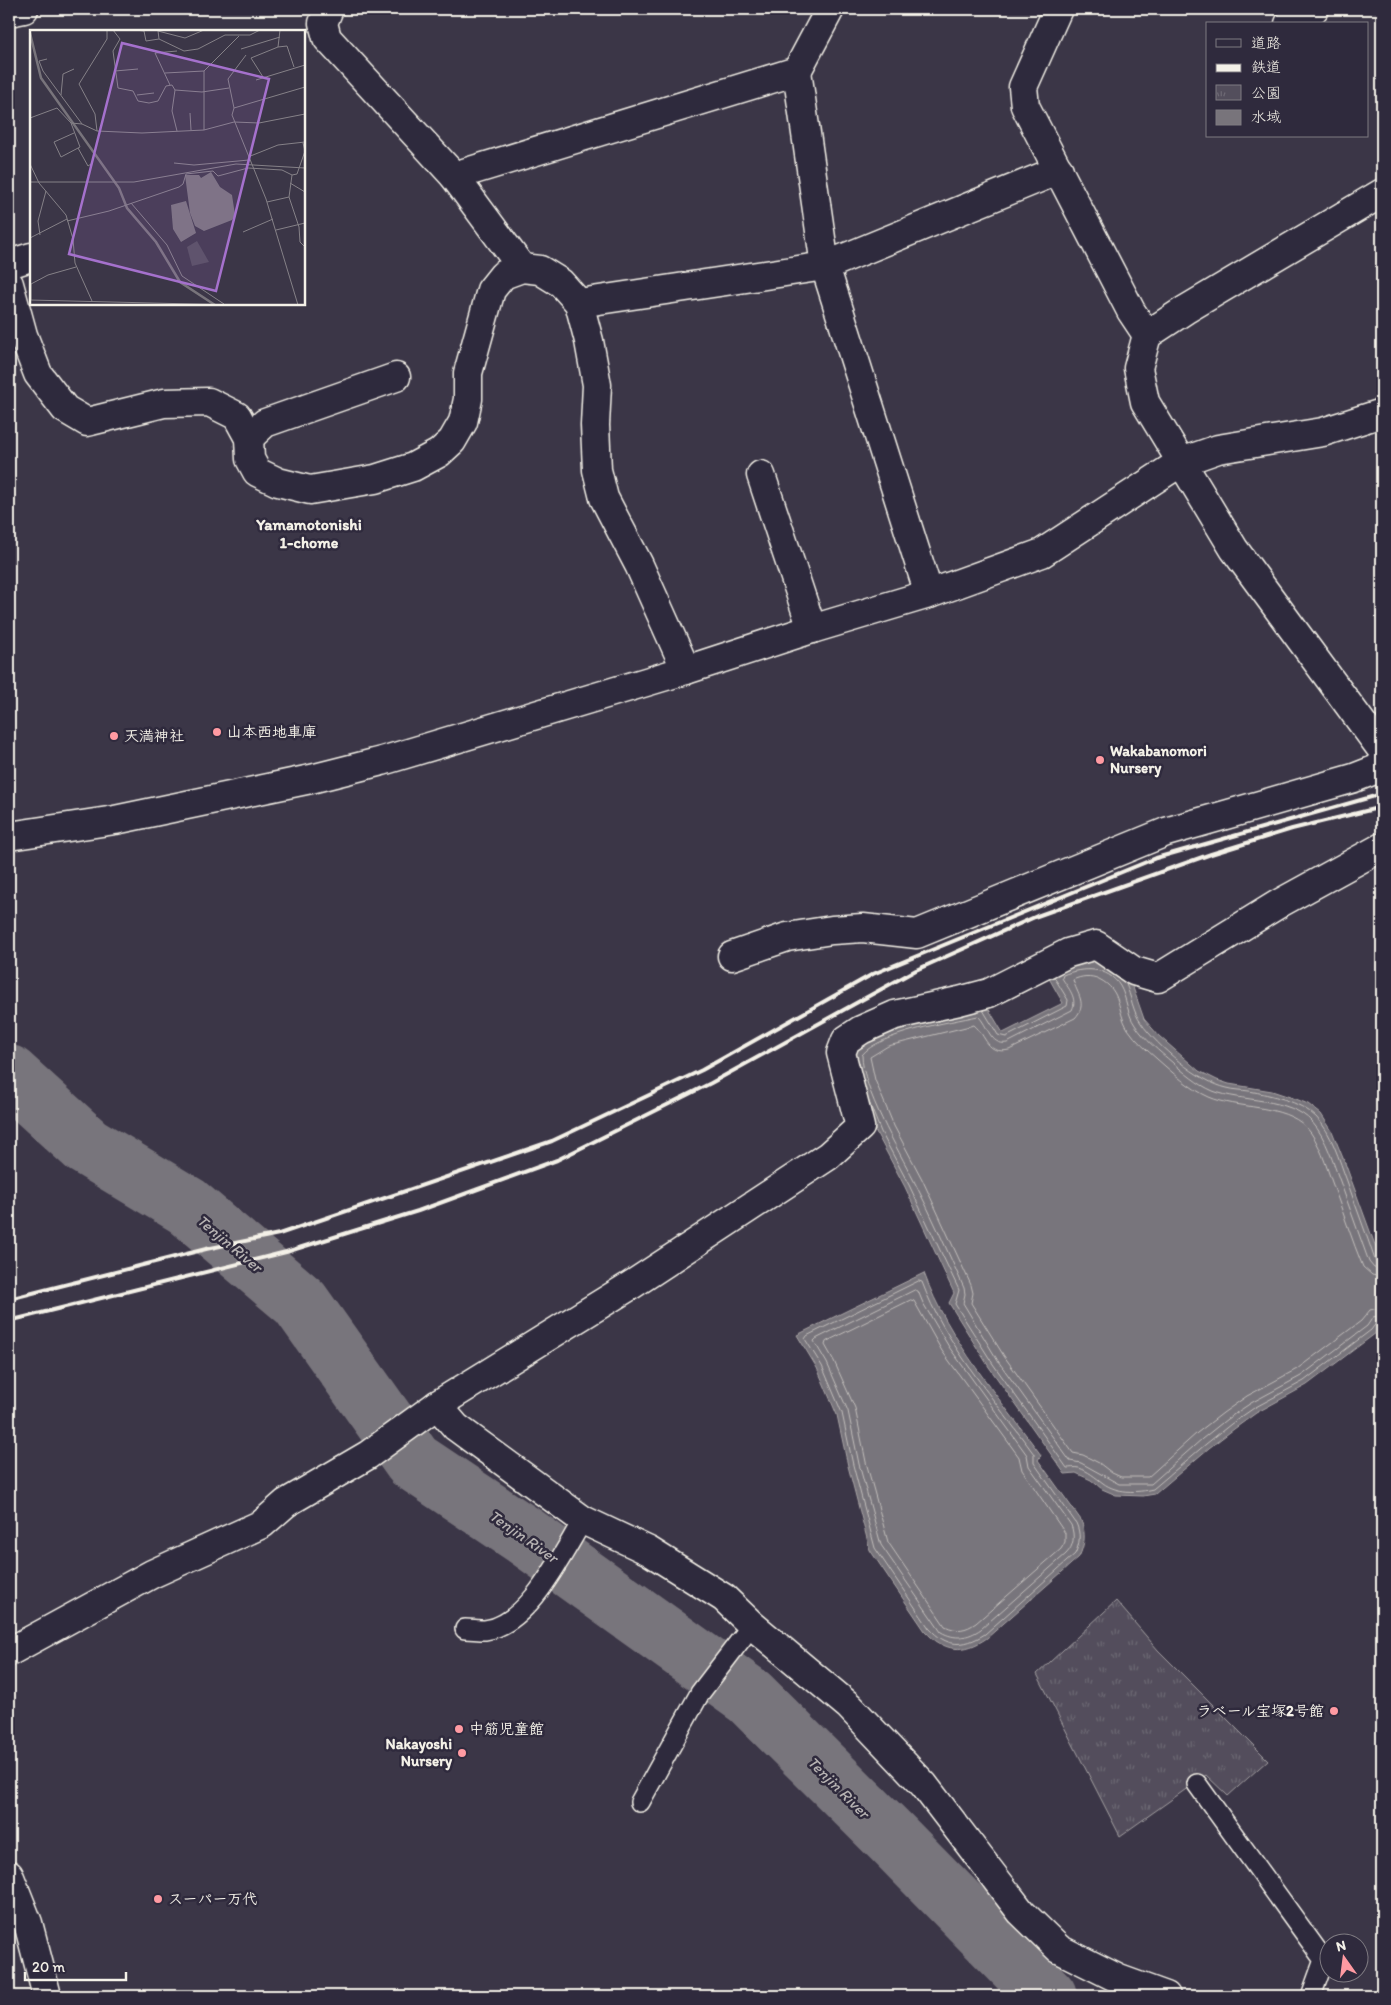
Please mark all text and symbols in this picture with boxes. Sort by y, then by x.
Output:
legend [1206,22,1368,138]
inset map [30,30,305,305]
text: 道路 [1251,34,1281,52]
text: 鉄道 [1251,58,1281,76]
text: 公園 [1251,84,1281,102]
text: 水域 [1251,108,1281,126]
district label: Yamamotonishi 1-chome [255,515,362,552]
place label: 山本西地車庫 [227,723,317,741]
marker: 山本西地車庫 [211,726,223,738]
place label: 天満神社 [124,727,184,745]
marker: 天満神社 [108,730,120,742]
place label: Wakabanomori Nursery [1110,742,1207,778]
marker: Wakabanomori Nursery [1094,754,1106,766]
water label: Tenjin River [193,1211,268,1278]
water label: Tenjin River [486,1506,563,1568]
place label: ラベール宝塚2号館 [1197,1702,1324,1720]
marker: ラベール宝塚2号館 [1328,1705,1340,1717]
place label: 中筋児童館 [469,1720,544,1738]
marker: 中筋児童館 [453,1723,465,1735]
place label: Nakayoshi Nursery [386,1735,453,1771]
marker: Nakayoshi Nursery [456,1747,468,1759]
water label: Tenjin River [804,1752,875,1824]
place label: スーパー万代 [168,1890,257,1908]
marker: スーパー万代 [152,1893,164,1905]
north arrow [1318,1932,1368,1982]
text: N [1334,1936,1348,1955]
scale bar [25,1950,126,1982]
text: 20 m [32,1958,66,1976]

